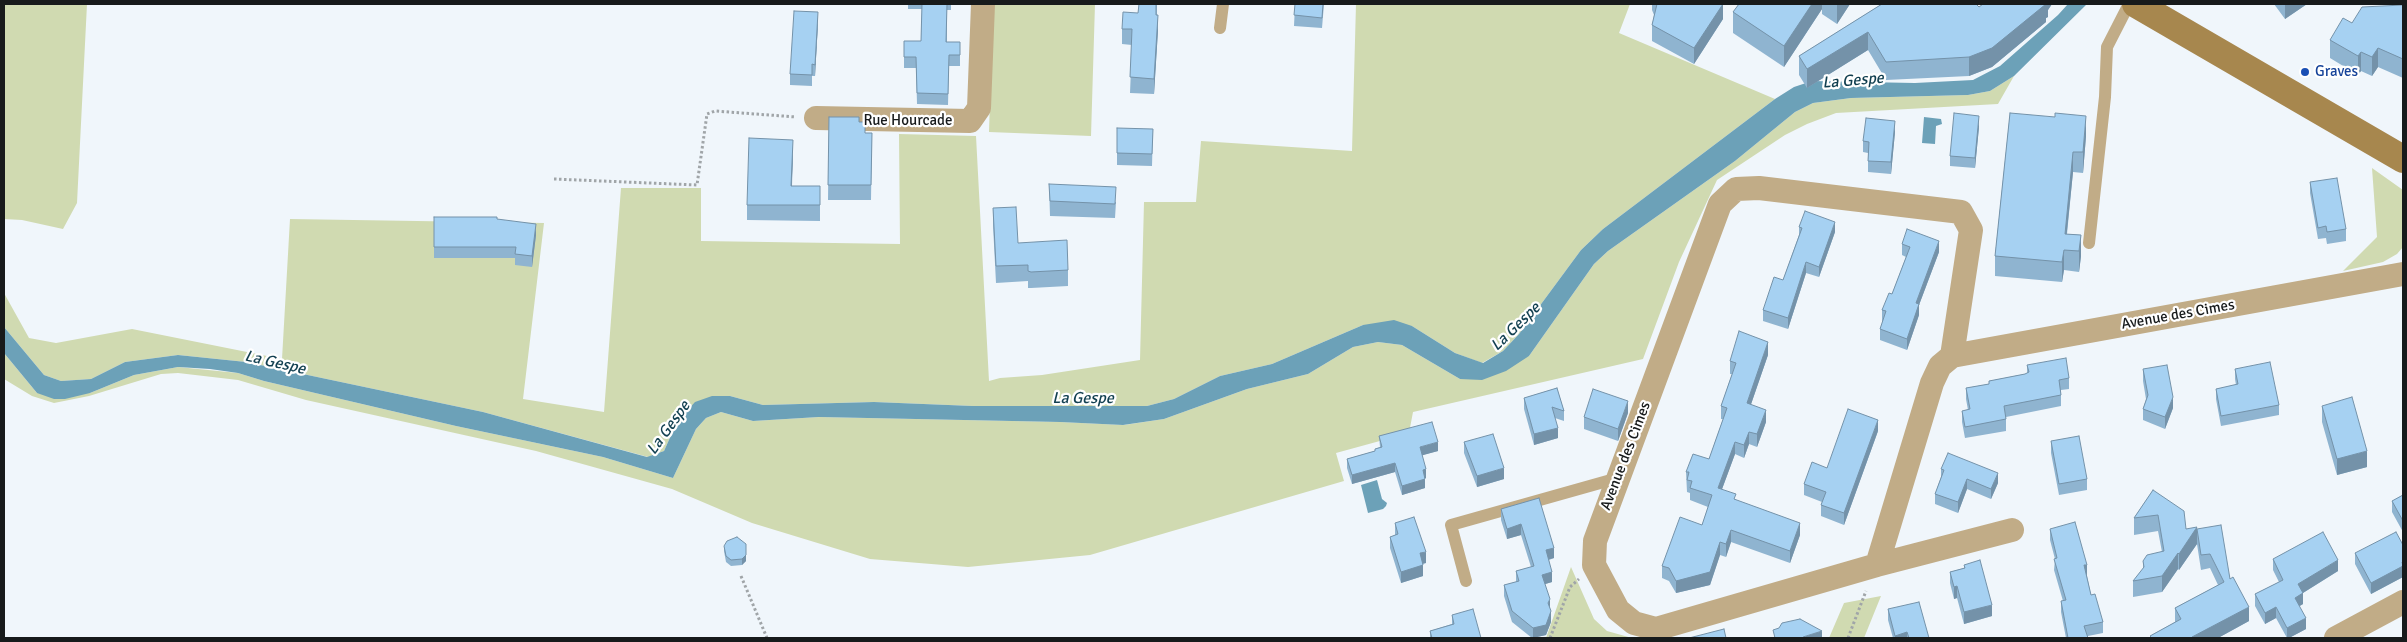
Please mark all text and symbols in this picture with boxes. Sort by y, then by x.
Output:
place label: Graves [2315,63,2358,81]
marker: Graves [2299,66,2311,78]
water label: La Gespe [1821,69,1885,93]
street label: Rue Hourcade [863,112,953,130]
street label: Avenue des Cimes [2120,296,2236,334]
water label: La Gespe [1487,299,1545,355]
water label: La Gespe [243,347,307,379]
water label: La Gespe [1052,389,1114,409]
water label: La Gespe [643,397,695,459]
street label: Avenue des Cimes [1597,399,1655,513]

